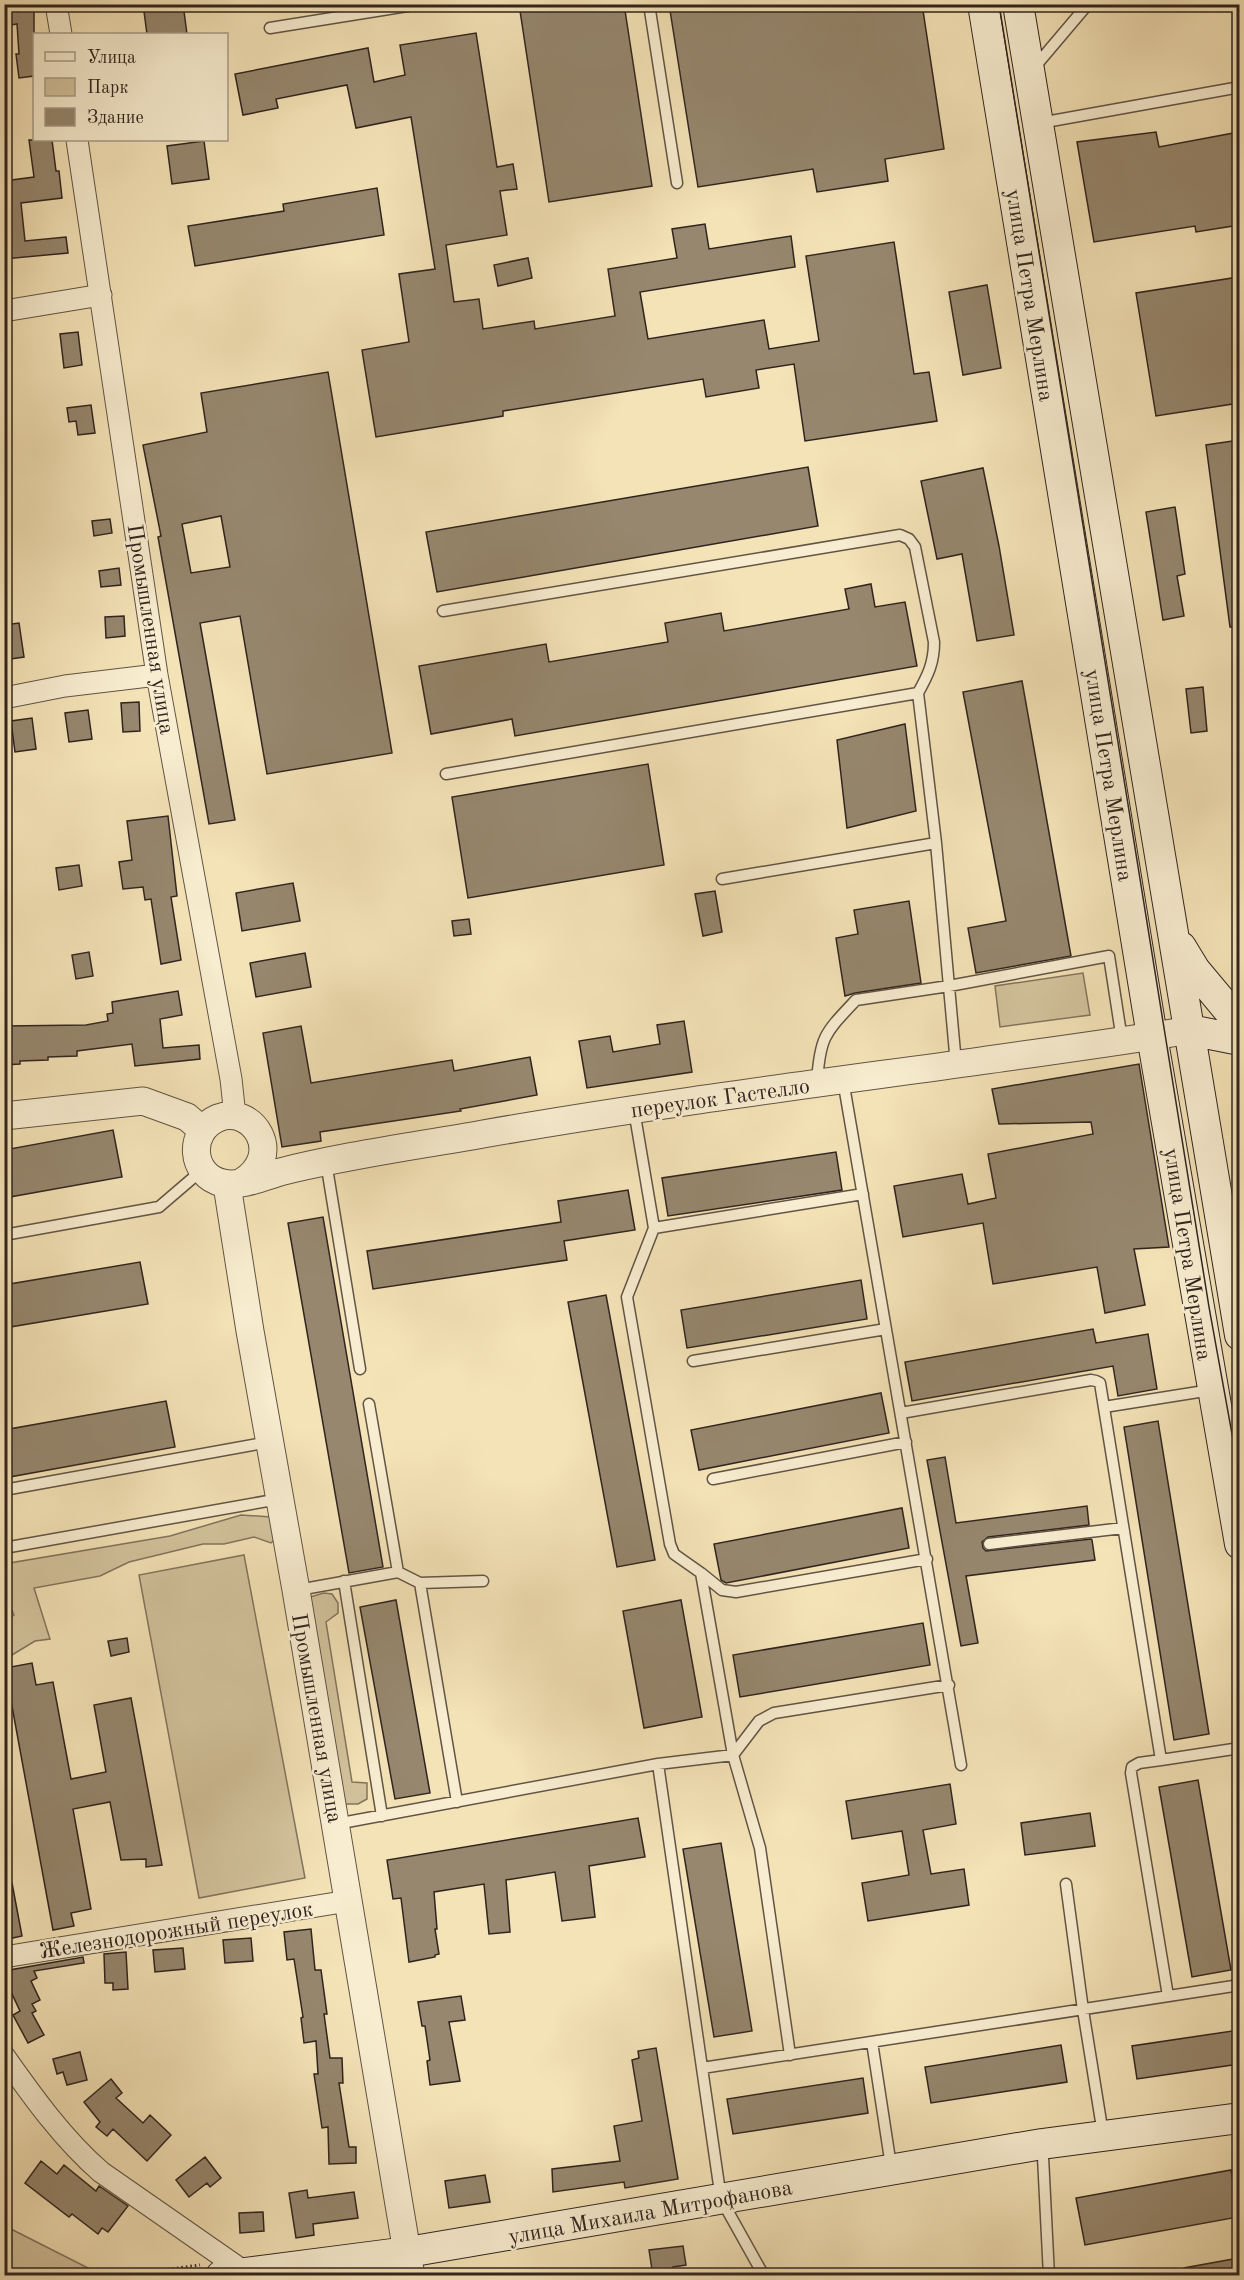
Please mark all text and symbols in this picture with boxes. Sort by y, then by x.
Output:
legend [33,33,228,141]
text: Улица [87,49,136,67]
text: Парк [87,79,128,97]
text: Здание [87,109,144,127]
street label: улица Петра Мерлина [1001,188,1057,403]
street label: Промышленная улица [123,523,178,736]
street label: улица Петра Мерлина [1080,668,1136,883]
street label: переулок Гастелло [629,1076,811,1122]
street label: улица Петра Мерлина [1159,1147,1215,1362]
street label: Промышленная улица [287,1612,345,1825]
street label: Железнодорожный переулок [38,1898,315,1964]
street label: улица Михаила Митрофанова [507,2177,794,2249]

